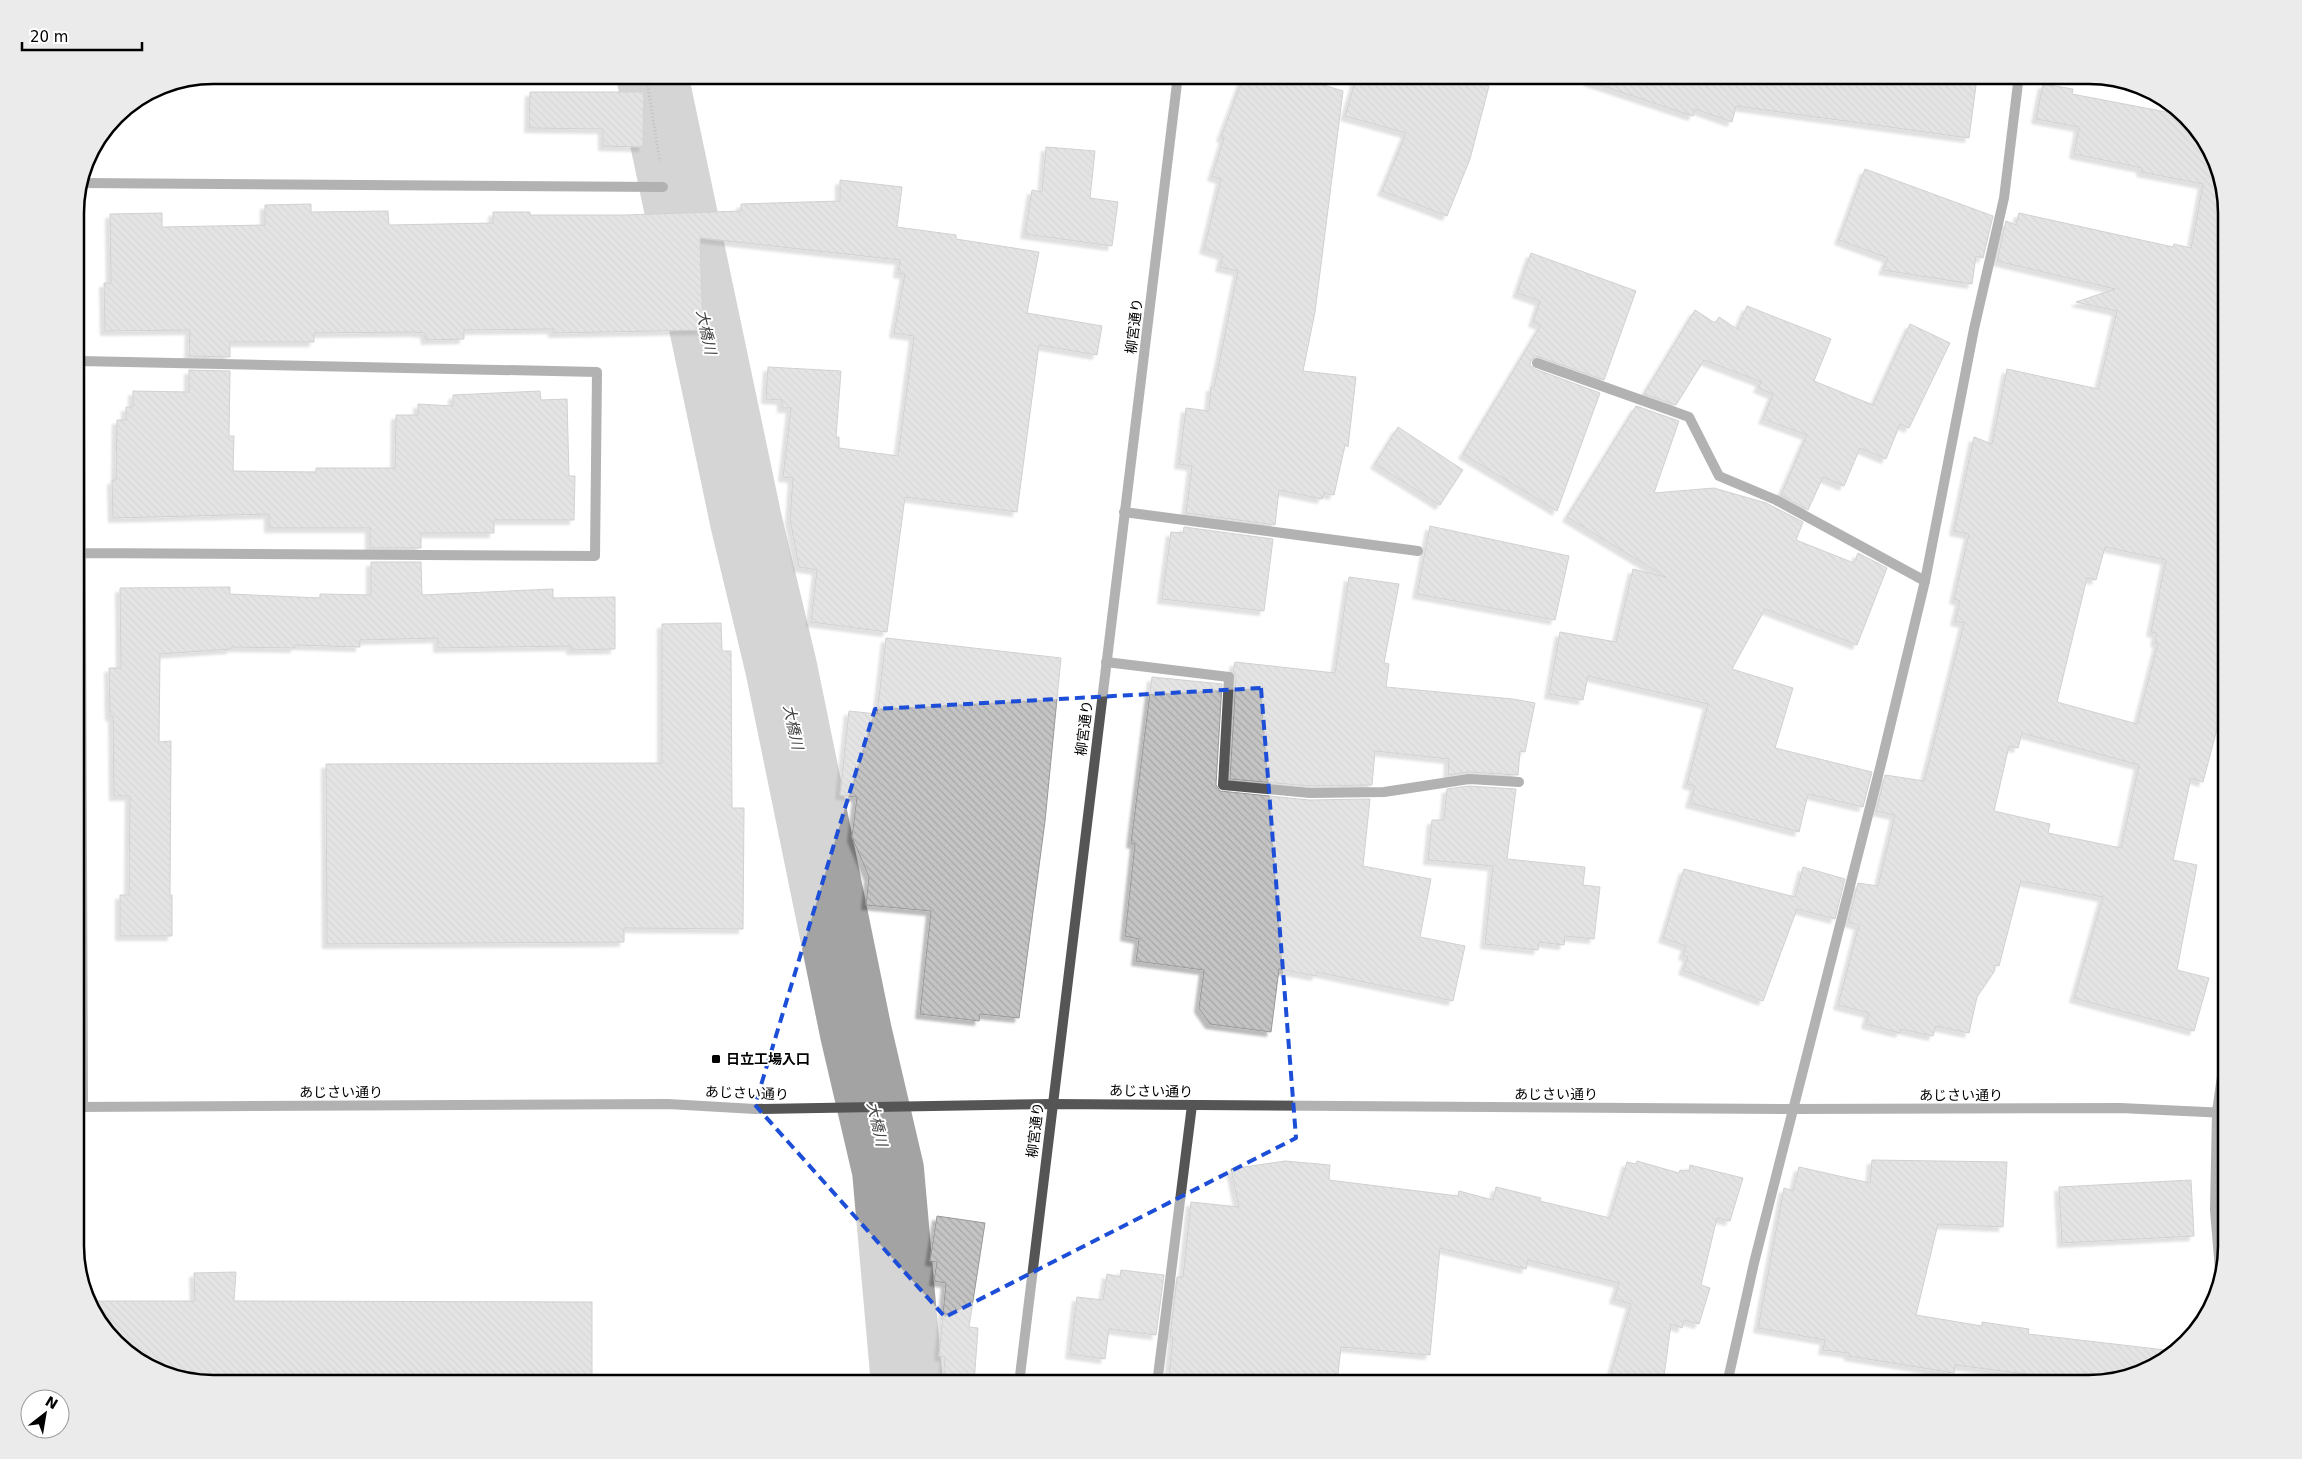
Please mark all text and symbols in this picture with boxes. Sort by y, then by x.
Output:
scale bar [22,20,142,52]
text: 20 m [30,28,68,46]
street label: 柳宮通り [1123,297,1145,355]
water label: 大橋川 [693,308,720,358]
street label: 柳宮通り [1073,699,1095,757]
water label: 大橋川 [780,703,807,753]
place label: 日立工場入口 [726,1051,810,1067]
marker: 日立工場入口 [710,1053,722,1065]
street label: あじさい通り [1109,1082,1193,1100]
street label: あじさい通り [299,1084,383,1100]
street label: あじさい通り [705,1084,789,1102]
street label: あじさい通り [1514,1086,1598,1102]
street label: あじさい通り [1919,1087,2003,1103]
water label: 大橋川 [863,1100,891,1150]
street label: 柳宮通り [1024,1101,1046,1159]
north arrow [20,1389,70,1439]
text: N [43,1393,61,1413]

